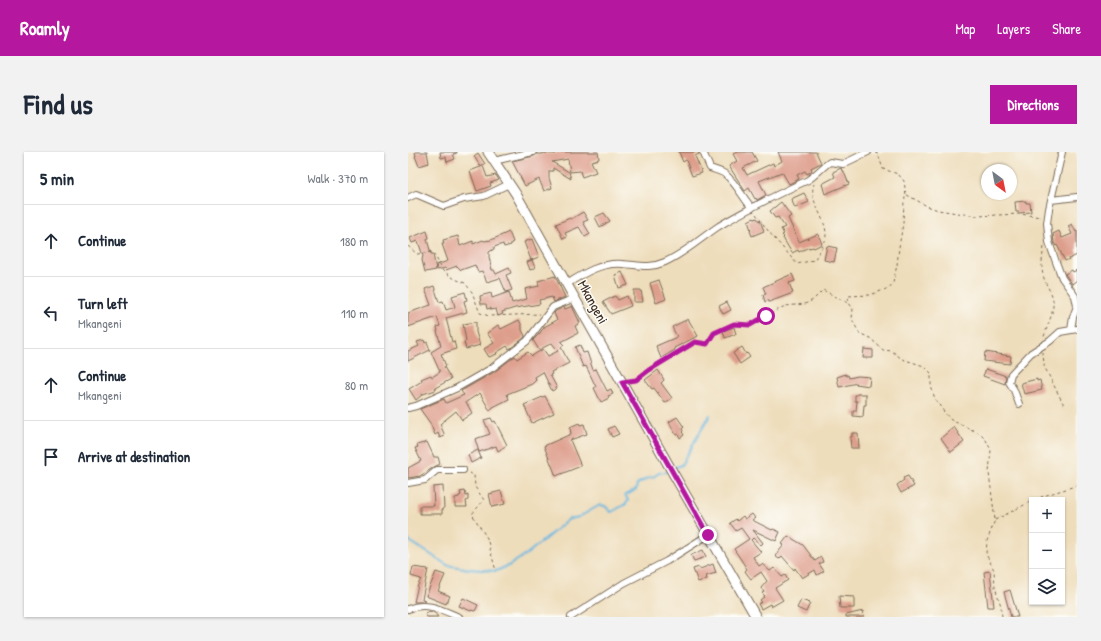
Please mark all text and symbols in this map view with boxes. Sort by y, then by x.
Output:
text: Roamly [20,15,70,41]
text: Map [955,19,975,38]
text: Layers [997,19,1030,38]
text: Share [1052,19,1081,38]
text: Find us [24,85,93,123]
button: Directions [990,85,1077,124]
north arrow [981,164,1017,200]
text: 5 min [40,167,74,190]
text: Walk · 370 m [308,169,368,187]
icon: ahead [40,230,62,252]
text: Continue [78,230,126,251]
text: 180 m [340,232,368,250]
street label: Mkangeni [573,276,613,328]
text: Turn left [78,293,128,314]
icon: left [40,302,62,324]
text: 110 m [341,304,368,322]
route start [757,307,775,325]
text: Mkangeni [78,314,122,332]
text: Continue [78,365,126,386]
icon: ahead [40,374,62,396]
text: 80 m [345,376,368,394]
text: Mkangeni [78,386,122,404]
icon: arrive [40,446,62,468]
text: Arrive at destination [78,446,190,467]
map controls [1029,497,1065,605]
button: + [1029,497,1065,533]
route end [699,526,717,544]
button: − [1029,533,1065,569]
button: layers [1029,569,1065,605]

